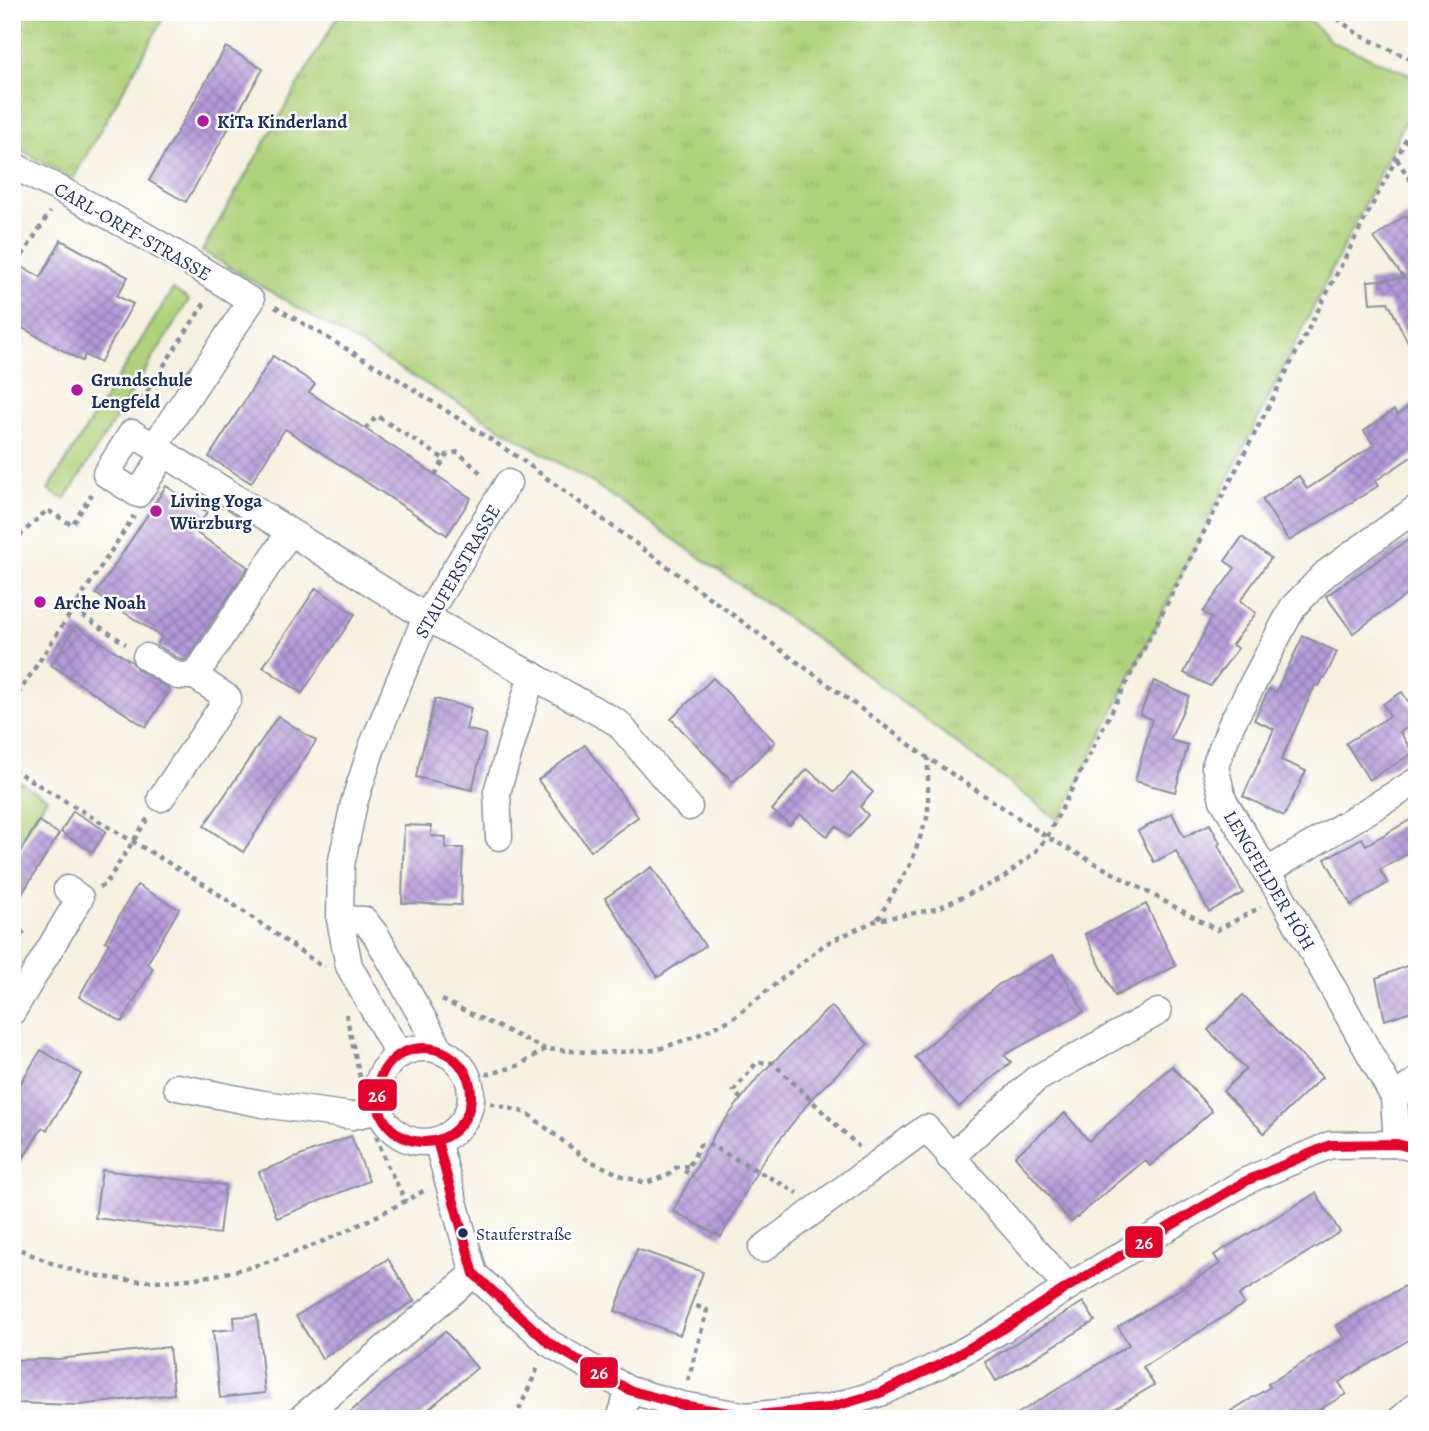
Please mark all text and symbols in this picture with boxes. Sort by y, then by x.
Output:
place label: KiTa Kinderland [217,109,348,135]
marker: KiTa Kinderland [195,113,211,129]
street label: CARL-ORFF-STRASSE [49,176,216,287]
place label: Grundschule Lengfeld [91,367,193,415]
marker: Grundschule Lengfeld [69,382,85,398]
place label: Living Yoga Würzburg [169,488,263,536]
street label: STAUFERSTRASSE [409,500,507,643]
marker: Living Yoga Würzburg [148,503,164,519]
place label: Arche Noah [53,590,146,616]
marker: Arche Noah [32,594,48,610]
street label: LENGFELDER HÖH [1217,806,1321,955]
line badge: 26 [357,1078,398,1112]
text: 26 [368,1083,386,1109]
place label: Stauferstraße [476,1223,572,1246]
line badge: 26 [1124,1225,1164,1259]
marker: Stauferstraße [456,1226,470,1240]
text: 26 [1135,1230,1153,1256]
line badge: 26 [579,1356,619,1389]
text: 26 [590,1360,608,1386]

